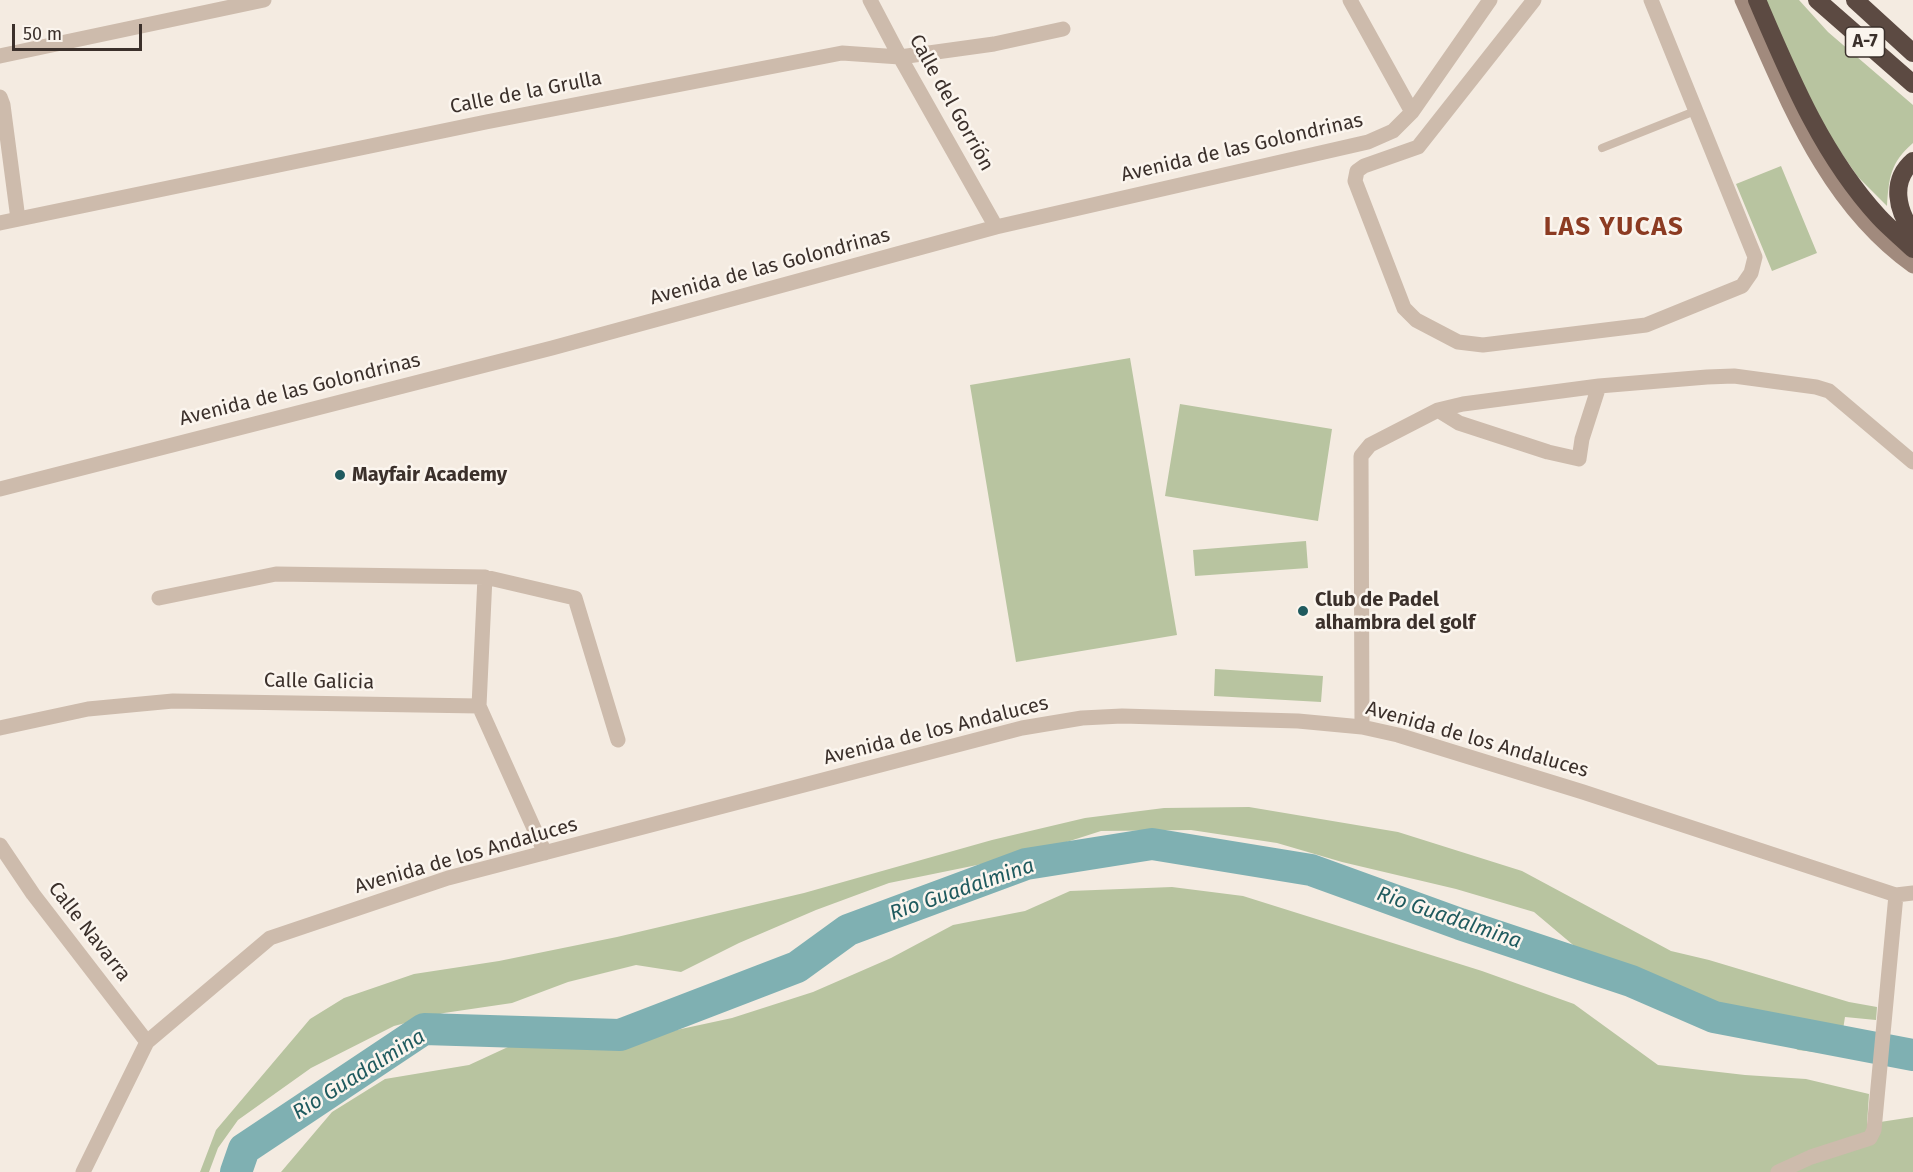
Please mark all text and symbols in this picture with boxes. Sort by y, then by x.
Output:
scale bar [15,12,146,50]
text: 50 m [23,23,62,45]
road number: A-7 [1846,27,1884,57]
street label: Calle del Gorrión [904,31,998,175]
street label: Calle de la Grulla [448,67,604,119]
street label: Avenida de las Golondrinas [1119,108,1365,188]
district label: LAS YUCAS [1544,212,1684,244]
street label: Avenida de las Golondrinas [647,223,893,311]
street label: Avenida de las Golondrinas [177,348,423,432]
place label: Mayfair Academy [352,463,507,487]
marker: Mayfair Academy [333,468,347,482]
place label: Club de Padel alhambra del golf [1315,588,1475,635]
marker: Club de Padel alhambra del golf [1296,604,1310,618]
street label: Calle Galicia [264,669,374,695]
street label: Avenida de los Andaluces [821,691,1051,771]
street label: Avenida de los Andaluces [1363,697,1591,783]
street label: Avenida de los Andaluces [352,813,580,899]
water label: Rio Guadalmina [886,853,1038,927]
street label: Calle Navarra [43,877,135,987]
water label: Rio Guadalmina [1373,881,1525,955]
water label: Rio Guadalmina [288,1024,430,1126]

